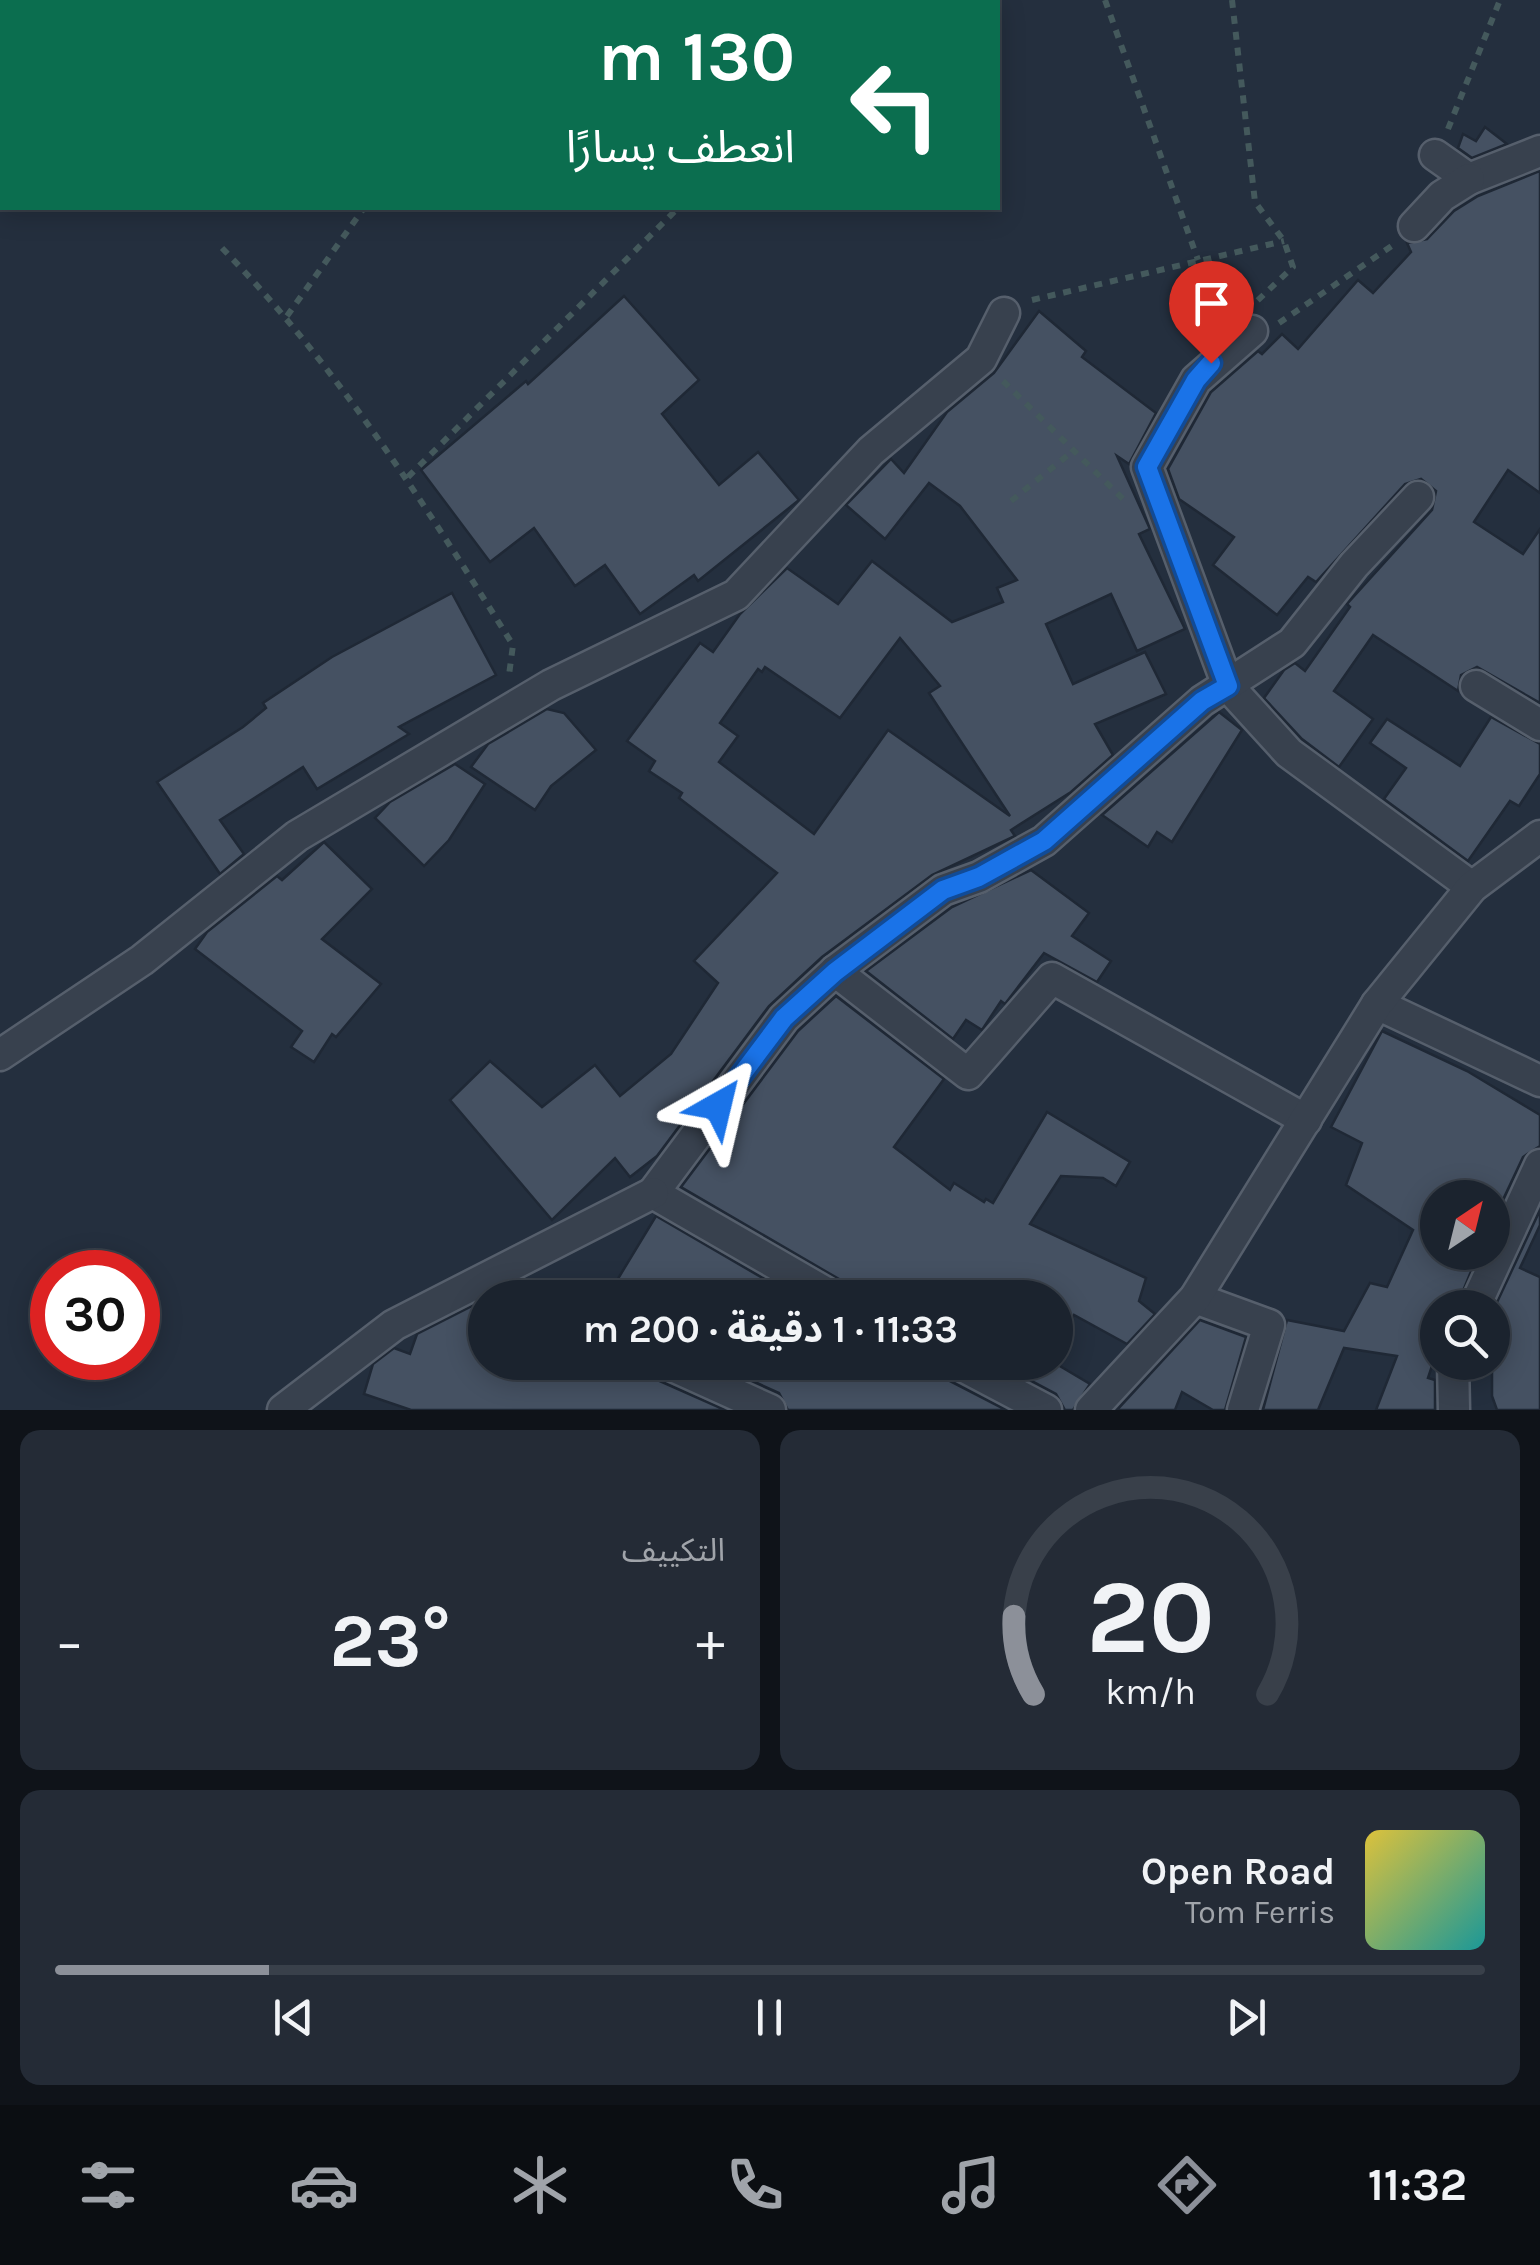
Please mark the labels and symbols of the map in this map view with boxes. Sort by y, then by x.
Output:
pin [1169,261,1254,364]
position arrow [666,1054,770,1158]
north arrow [1420,1180,1510,1270]
speed limit sign: 30 [30,1250,160,1380]

